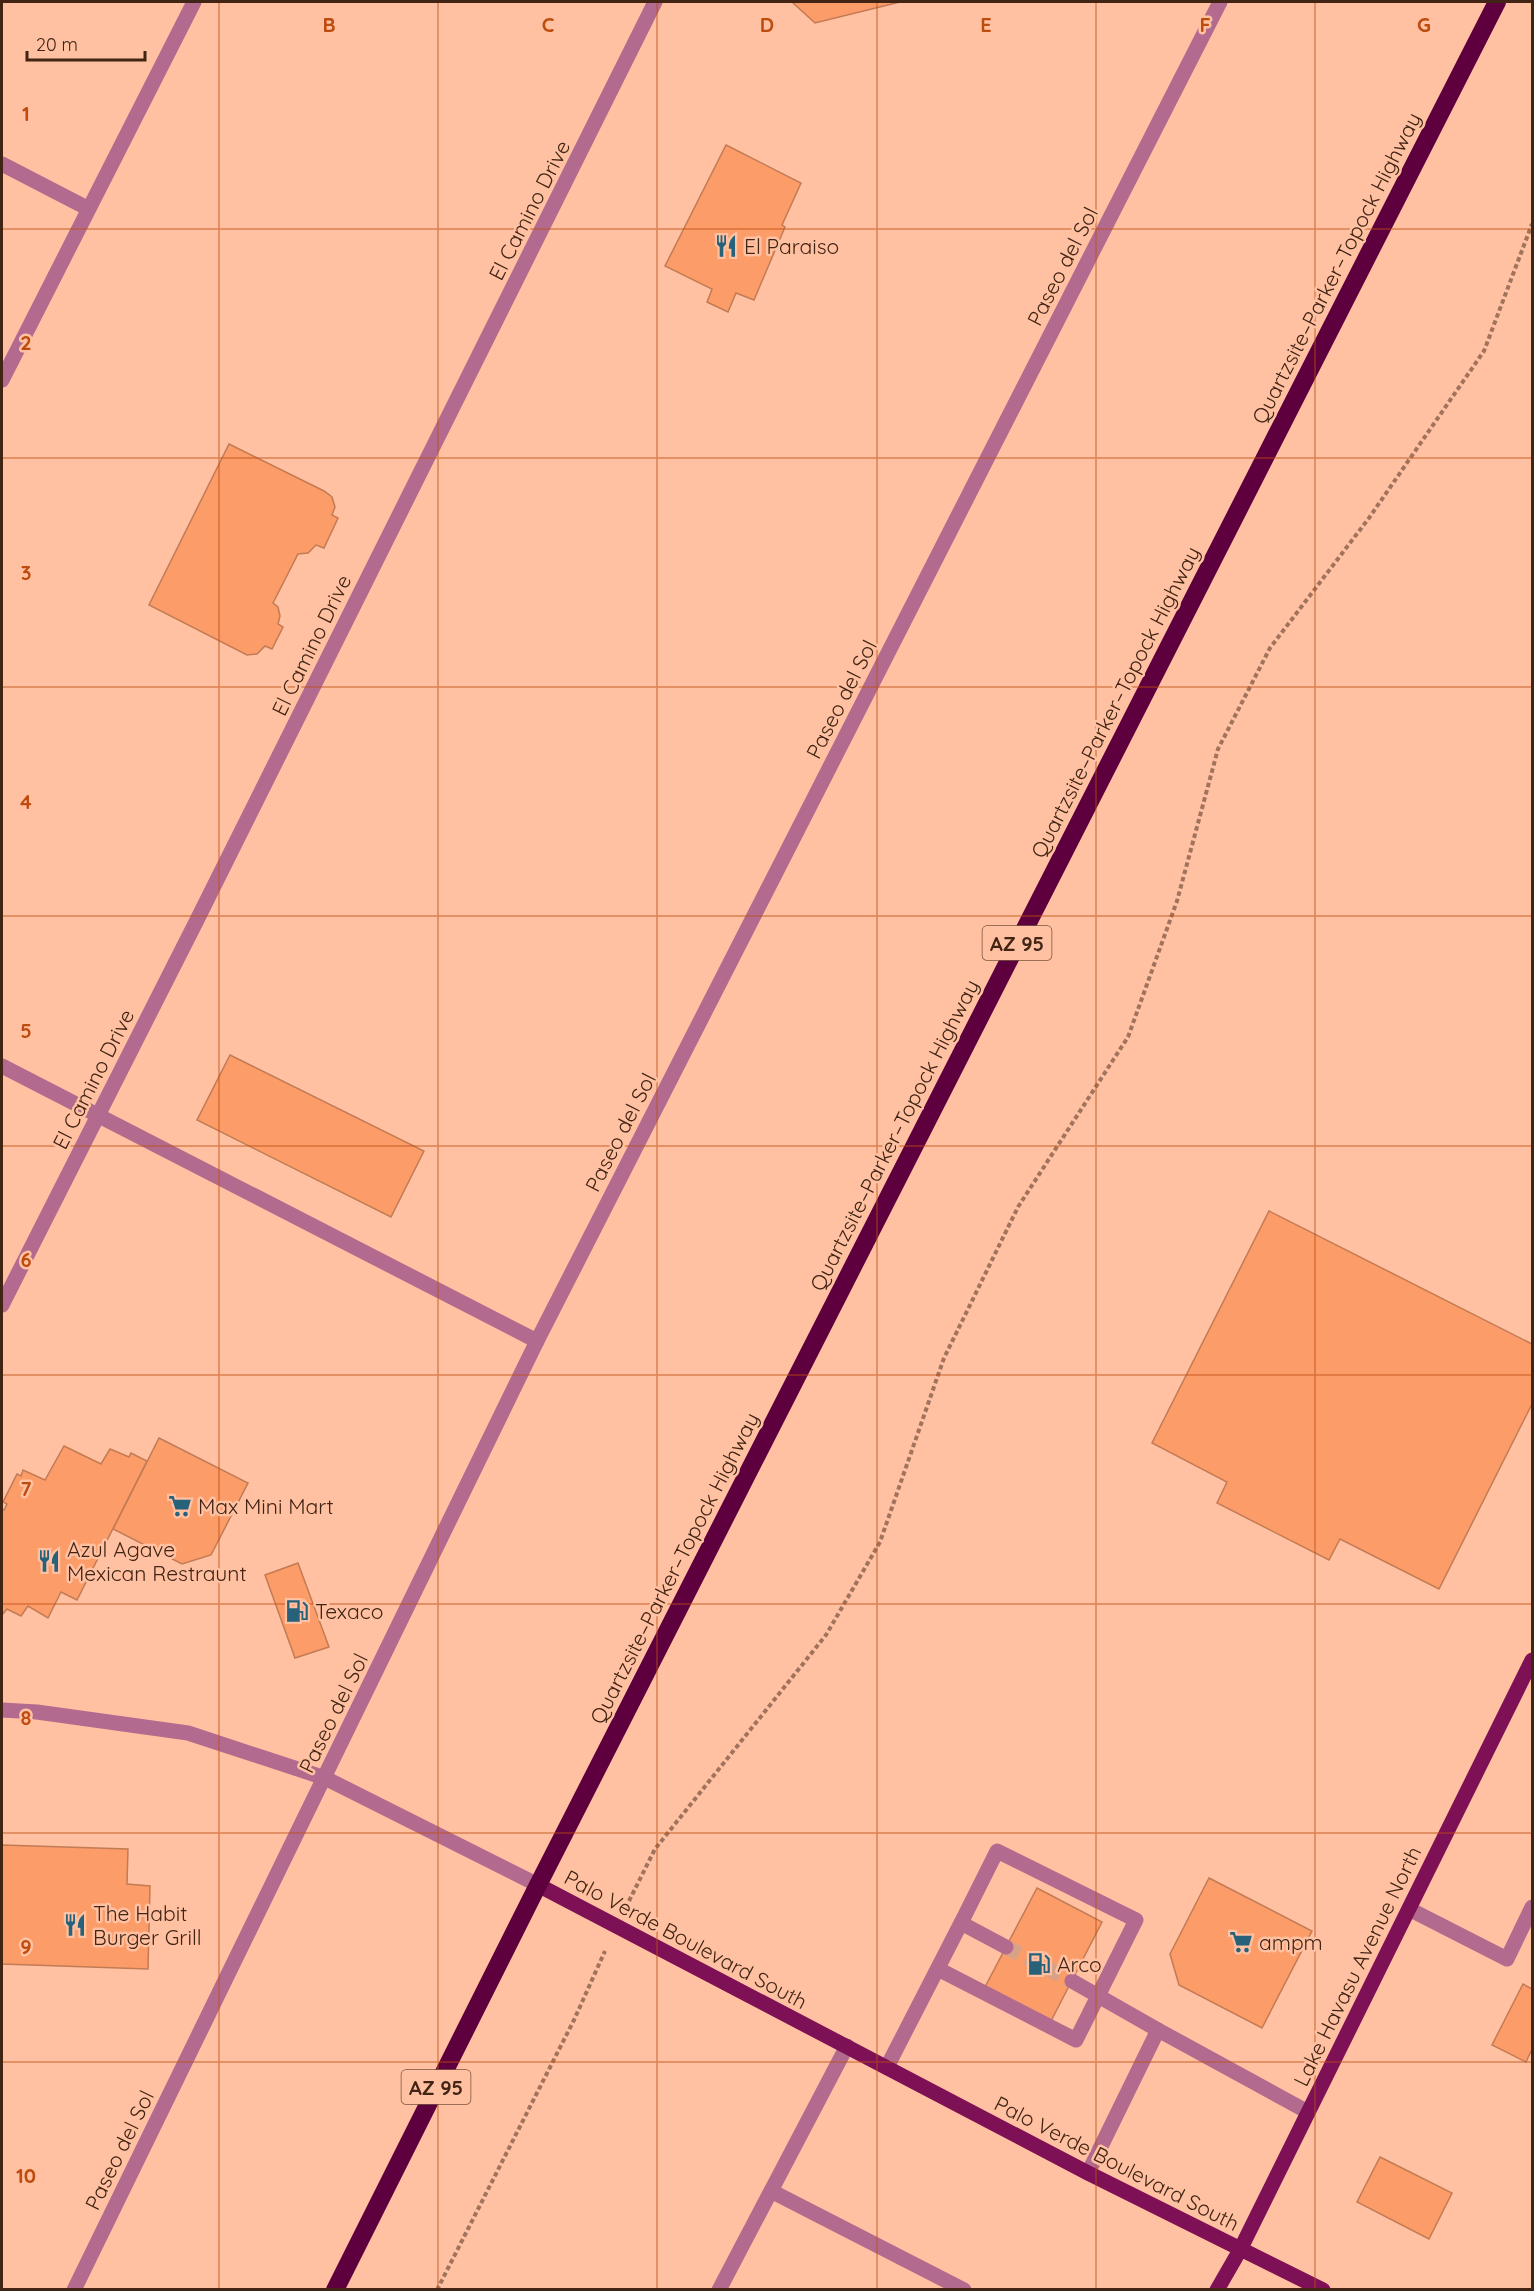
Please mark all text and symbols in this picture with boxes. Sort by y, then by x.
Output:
text: B [322,12,336,37]
text: C [542,12,555,37]
text: D [760,12,774,37]
text: E [980,12,992,37]
text: F [1199,12,1211,37]
text: G [1417,12,1431,37]
scale bar [27,24,146,62]
text: 20 m [36,33,78,56]
text: 1 [22,101,30,126]
street label: Quartzsite–Parker–Topock Highway [1246,108,1426,428]
street label: El Camino Drive [483,136,575,284]
street label: Paseo del Sol [1021,202,1103,330]
restaurant icon: El Paraiso [713,233,739,259]
place label: El Paraiso [744,233,839,259]
text: 2 [20,330,32,355]
street label: Quartzsite–Parker–Topock Highway [1025,542,1205,862]
text: 3 [21,560,31,585]
street label: El Camino Drive [266,570,356,720]
street label: Paseo del Sol [800,635,882,763]
text: 4 [20,789,32,814]
road number: AZ 95 [982,926,1052,960]
street label: Quartzsite–Parker–Topock Highway [804,975,984,1295]
street label: El Camino Drive [47,1005,139,1153]
text: 5 [20,1018,32,1043]
street label: Paseo del Sol [579,1068,661,1196]
text: 6 [20,1247,32,1272]
street label: Quartzsite–Parker–Topock Highway [584,1408,764,1728]
text: 7 [21,1476,32,1501]
supermarket icon: Max Mini Mart [167,1493,193,1519]
place label: Max Mini Mart [198,1493,334,1519]
place label: Azul Agave Mexican Restraunt [67,1536,247,1586]
restaurant icon: Azul Agave Mexican Restraunt [36,1548,62,1574]
fuel station icon: Texaco [284,1598,310,1624]
place label: Texaco [315,1598,383,1624]
street label: Paseo del Sol [293,1649,373,1777]
text: 8 [21,1705,32,1730]
street label: Lake Havasu Avenue North [1287,1842,1427,2090]
street label: Palo Verde Boulevard South [560,1864,812,2014]
place label: The Habit Burger Grill [93,1900,202,1950]
restaurant icon: The Habit Burger Grill [62,1912,88,1938]
supermarket icon: ampm [1228,1929,1254,1955]
place label: ampm [1259,1929,1323,1955]
text: 9 [20,1934,32,1959]
fuel station icon: Arco [1026,1951,1052,1977]
place label: Arco [1057,1951,1102,1977]
road number: AZ 95 [402,2070,470,2104]
street label: Paseo del Sol [79,2086,159,2214]
street label: Palo Verde Boulevard South [990,2090,1244,2236]
text: 10 [16,2163,36,2188]

